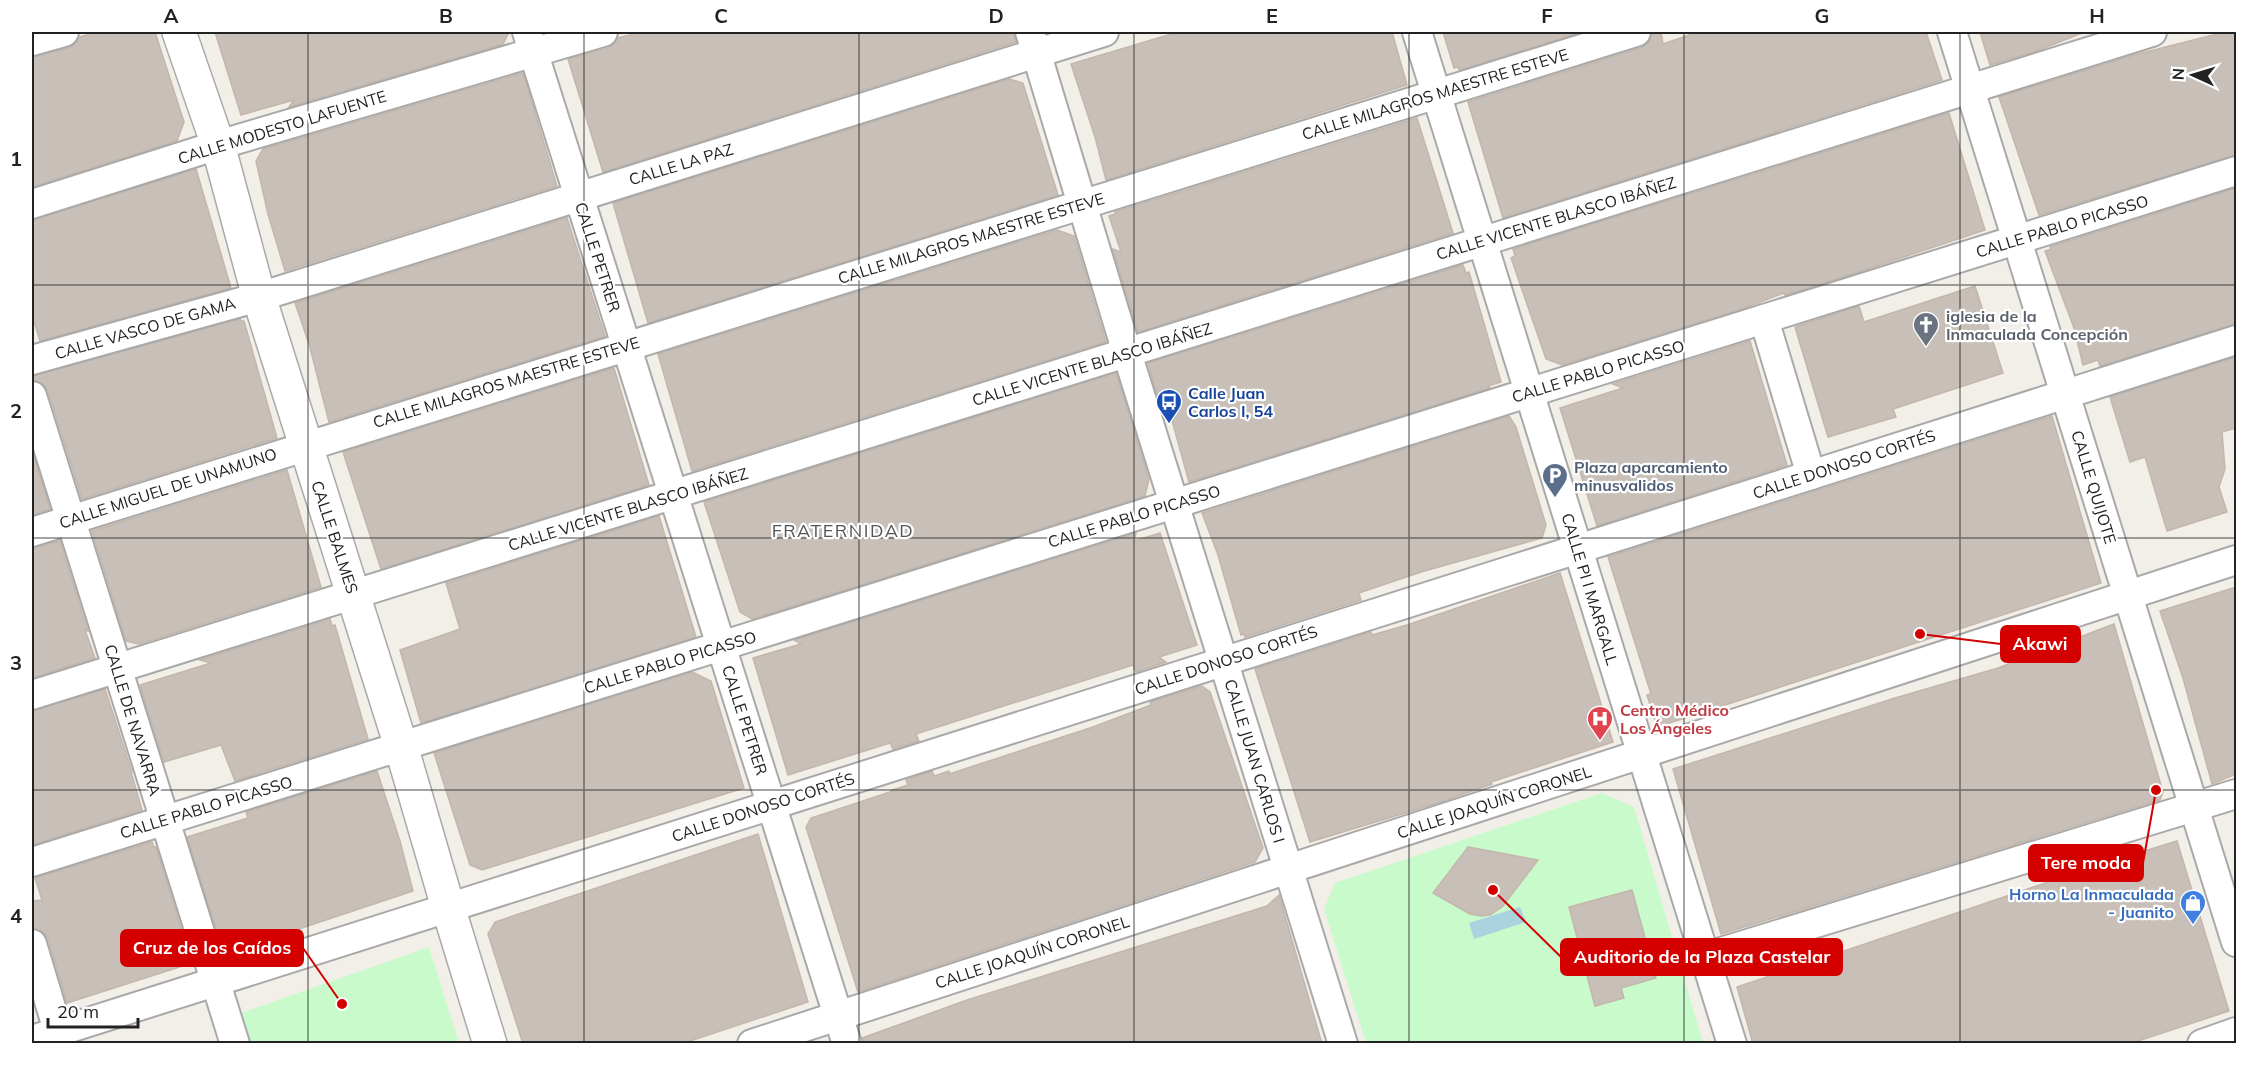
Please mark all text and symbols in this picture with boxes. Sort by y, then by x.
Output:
text: A [164,3,179,28]
text: B [439,3,453,28]
text: C [714,3,728,28]
text: D [988,3,1004,28]
text: E [1266,3,1278,28]
text: F [1541,3,1553,28]
text: G [1815,3,1829,28]
text: H [2089,3,2105,28]
street label: CALLE MILAGROS MAESTRE ESTEVE [1299,44,1571,144]
north arrow [2163,45,2223,105]
text: N [2168,67,2188,81]
street label: CALLE MODESTO LAFUENTE [175,86,389,168]
street label: CALLE LA PAZ [626,139,736,189]
text: 1 [10,146,22,171]
street label: CALLE VICENTE BLASCO IBÁÑEZ [1434,172,1678,264]
street label: CALLE MILAGROS MAESTRE ESTEVE [835,188,1107,288]
street label: CALLE PABLO PICASSO [1973,190,2151,262]
street label: CALLE PETRER [571,200,625,314]
street label: CALLE VASCO DE GAMA [52,293,238,363]
place label: iglesia de la Inmaculada Concepción [1946,306,2128,344]
church icon: iglesia de la Inmaculada Concepción [1911,310,1941,348]
street label: CALLE VICENTE BLASCO IBÁÑEZ [970,318,1214,410]
street label: CALLE MILAGROS MAESTRE ESTEVE [370,332,642,432]
street label: CALLE PABLO PICASSO [1509,335,1687,407]
place label: Calle Juan Carlos I, 54 [1188,383,1273,421]
bus stop icon: Calle Juan Carlos I, 54 [1154,387,1184,425]
text: 2 [10,398,22,423]
street label: CALLE DONOSO CORTÉS [1750,425,1938,503]
street label: CALLE QUIJOTE [2067,428,2121,546]
street label: CALLE MIGUEL DE UNAMUNO [57,443,279,533]
place label: Plaza aparcamiento minusvalidos [1574,457,1728,495]
parking icon: Plaza aparcamiento minusvalidos [1540,461,1570,499]
street label: CALLE VICENTE BLASCO IBÁÑEZ [506,463,750,555]
street label: CALLE BALMES [307,478,363,596]
street label: CALLE PABLO PICASSO [1045,480,1223,552]
street label: CALLE PI I MARGALL [1557,511,1623,668]
district label: FRATERNIDAD [772,519,914,542]
street label: CALLE DONOSO CORTÉS [1132,621,1320,699]
street label: CALLE PABLO PICASSO [581,626,759,698]
callout: Akawi [2001,626,2080,662]
text: Akawi [2012,632,2068,655]
street label: CALLE DE NAVARRA [100,642,166,799]
text: 3 [10,650,22,675]
street label: CALLE PETRER [718,663,772,777]
street label: CALLE JUAN CARLOS I [1221,677,1289,845]
place label: Centro Médico Los Ángeles [1620,700,1729,738]
hospital icon: Centro Médico Los Ángeles [1585,704,1615,742]
street label: CALLE JOAQUÍN CORONEL [1394,761,1594,843]
street label: CALLE DONOSO CORTÉS [669,768,857,846]
street label: CALLE PABLO PICASSO [117,771,295,843]
callout: Tere moda [2029,845,2143,881]
text: Tere moda [2041,851,2131,874]
place label: Horno La Inmaculada - Juanito [2009,884,2174,922]
shop icon: Horno La Inmaculada - Juanito [2178,888,2208,926]
text: 4 [10,903,22,928]
street label: CALLE JOAQUÍN CORONEL [932,911,1132,993]
callout: Cruz de los Caídos [121,930,303,966]
text: Cruz de los Caídos [133,936,291,959]
callout: Auditorio de la Plaza Castelar [1561,939,1842,975]
text: Auditorio de la Plaza Castelar [1574,945,1831,968]
scale bar [48,991,138,1029]
text: 20 m [57,1000,99,1023]

